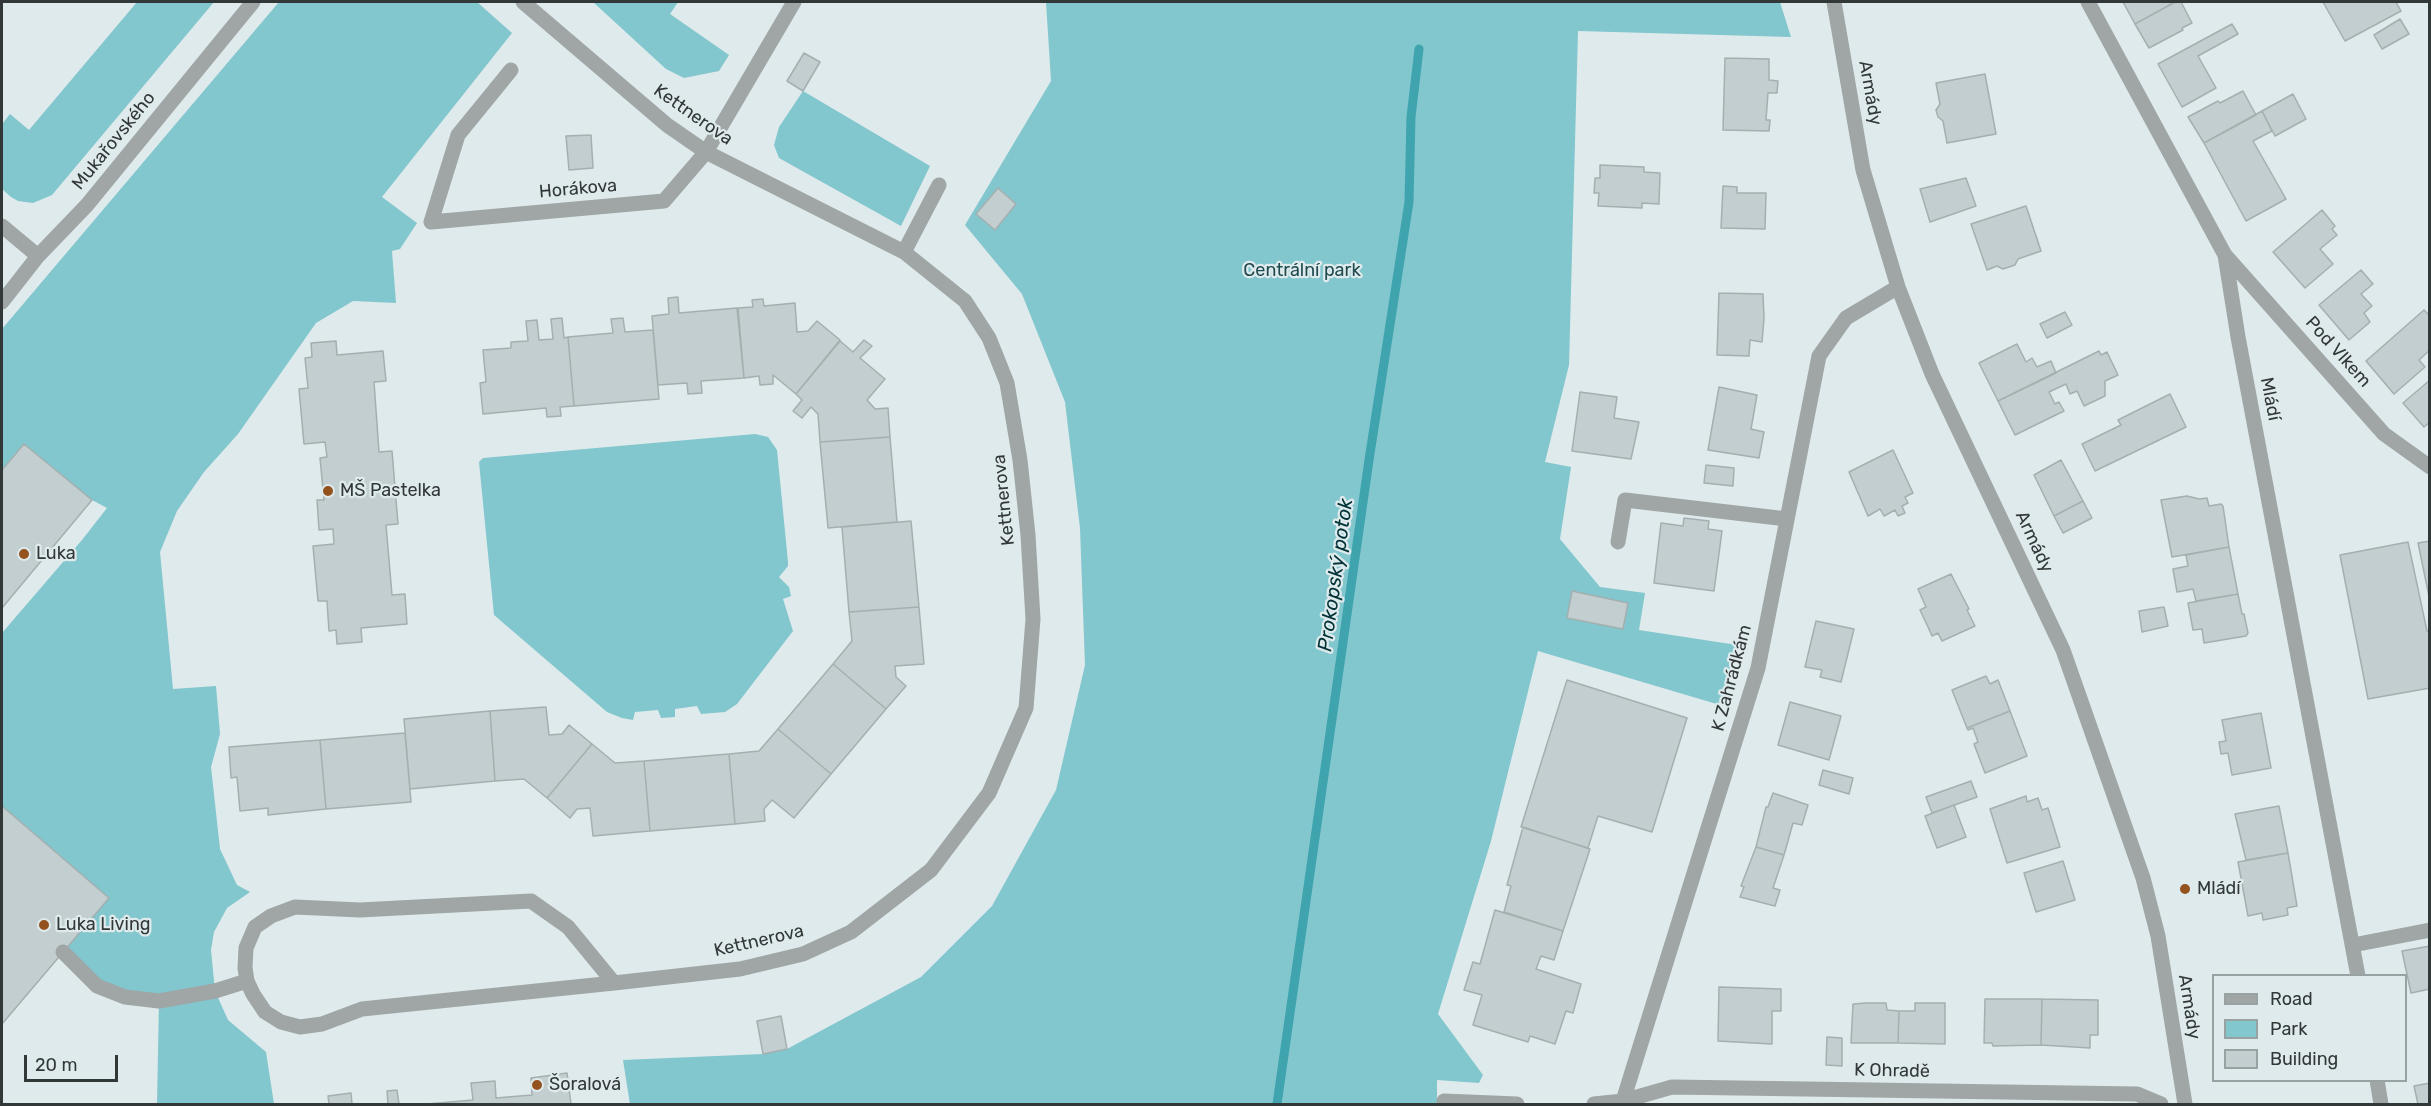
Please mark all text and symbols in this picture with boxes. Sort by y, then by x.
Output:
street label: Armády [1854,59,1886,127]
street label: Kettnerova [649,80,737,150]
street label: Mukařovského [68,88,160,194]
street label: Horákova [538,175,618,203]
park label: Centrální park [1243,260,1361,282]
street label: Pod Vlkem [2301,312,2375,392]
street label: Mládí [2255,376,2285,422]
street label: Kettnerova [988,453,1020,547]
place label: MŠ Pastelka [340,480,441,502]
marker: MŠ Pastelka [321,484,335,498]
water label: Prokopský potok [1313,497,1359,653]
street label: Armády [2010,508,2058,576]
place label: Luka [36,543,76,565]
marker: Luka [17,547,31,561]
street label: K Zahrádkám [1707,622,1757,734]
place label: Mládí [2197,878,2241,900]
marker: Mládí [2178,882,2192,896]
place label: Luka Living [56,914,151,936]
marker: Luka Living [37,918,51,932]
street label: Kettnerova [712,920,806,962]
street label: Armády [2173,973,2205,1041]
legend [2212,974,2407,1082]
text: Road [2270,988,2313,1010]
text: Park [2270,1018,2307,1040]
scale bar [27,1043,122,1081]
text: Building [2270,1048,2338,1070]
text: 20 m [35,1054,77,1076]
street label: K Ohradě [1854,1060,1930,1082]
place label: Šoralová [549,1074,621,1096]
marker: Šoralová [530,1078,544,1092]

